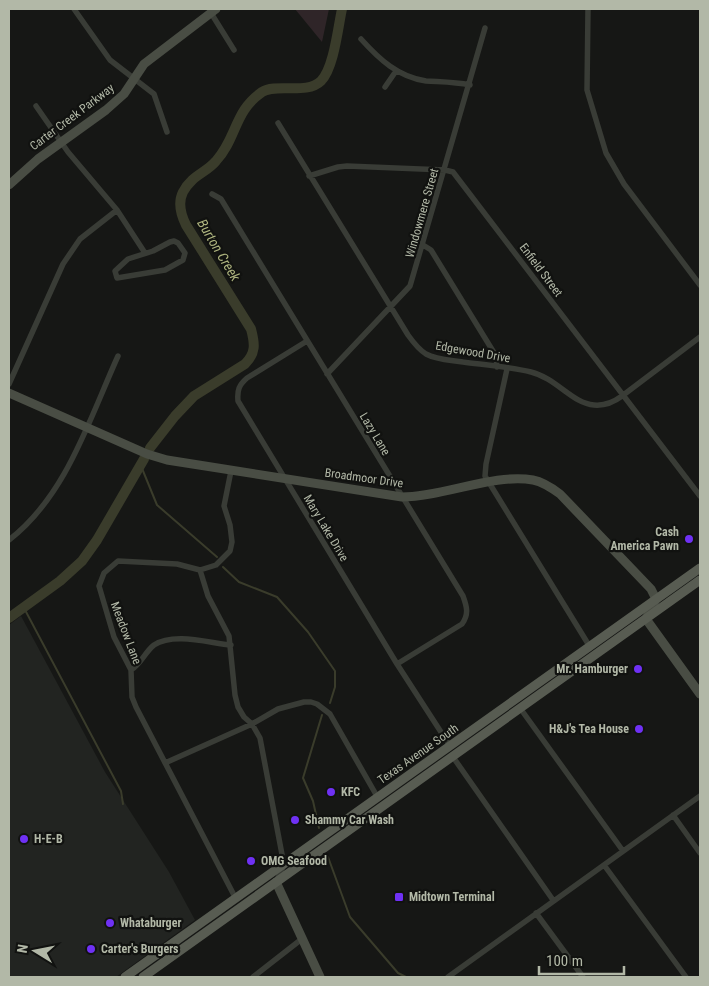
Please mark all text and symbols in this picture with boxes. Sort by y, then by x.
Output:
street label: Carter Creek Parkway [27,81,117,153]
street label: Windowmere Street [403,166,442,259]
water label: Burton Creek [194,216,244,285]
street label: Enfield Street [516,241,566,300]
street label: Edgewood Drive [434,339,512,366]
street label: Lazy Lane [357,410,393,458]
street label: Broadmoor Drive [324,466,405,490]
street label: Mary Lake Drive [301,492,352,564]
place label: Cash America Pawn [611,525,679,553]
marker: Cash America Pawn [683,533,695,545]
street label: Meadow Lane [108,600,144,667]
place label: Mr. Hamburger [556,662,628,676]
marker: Mr. Hamburger [632,663,644,675]
street label: Texas Avenue South [375,721,461,787]
place label: H&J's Tea House [549,722,629,736]
marker: H&J's Tea House [633,723,645,735]
place label: KFC [341,785,360,799]
marker: KFC [325,786,337,798]
place label: Shammy Car Wash [305,813,394,827]
marker: Shammy Car Wash [289,814,301,826]
place label: H-E-B [34,832,63,846]
marker: H-E-B [18,833,30,845]
place label: OMG Seafood [261,854,327,868]
marker: OMG Seafood [245,855,257,867]
place label: Midtown Terminal [409,890,495,904]
marker: Midtown Terminal [393,891,405,903]
place label: Whataburger [120,916,181,930]
marker: Whataburger [104,917,116,929]
north arrow [10,926,60,976]
place label: Carter's Burgers [101,942,179,956]
text: N [14,943,31,954]
marker: Carter's Burgers [85,943,97,955]
scale bar [539,944,624,976]
text: 100 m [546,952,583,970]

